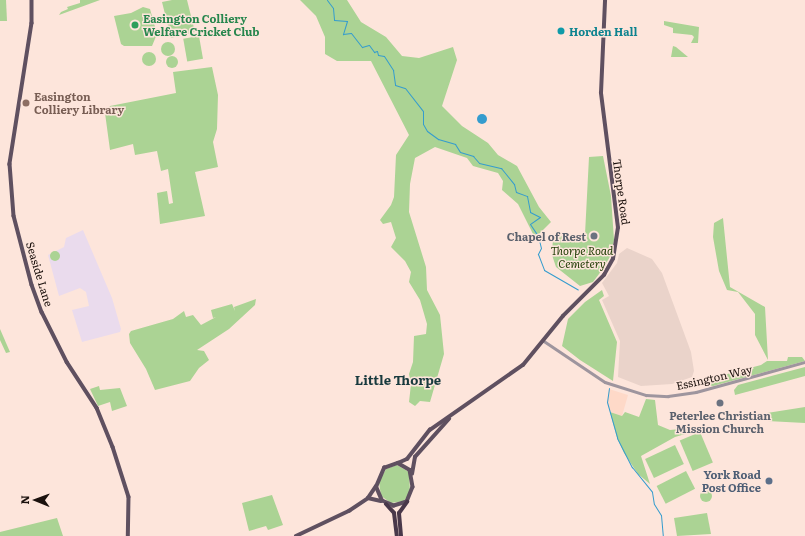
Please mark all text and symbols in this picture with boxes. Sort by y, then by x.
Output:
place label: Easington Colliery Welfare Cricket Club [143,12,259,38]
marker: Easington Colliery Welfare Cricket Club [130,20,140,30]
place label: Horden Hall [569,24,637,38]
marker: Horden Hall [556,26,566,36]
place label: Easington Colliery Library [34,90,124,116]
marker: Easington Colliery Library [21,98,31,108]
street label: Thorpe Road [611,158,633,226]
place label: Chapel of Rest [507,229,586,243]
marker: Chapel of Rest [589,231,599,241]
street label: Seaside Lane [24,240,56,308]
park label: Thorpe Road Cemetery [551,244,613,270]
street label: Essington Way [675,362,753,392]
district label: Little Thorpe [355,372,441,388]
marker: Peterlee Christian Mission Church [715,398,725,408]
place label: Peterlee Christian Mission Church [669,409,771,435]
place label: York Road Post Office [702,468,761,494]
marker: York Road Post Office [764,476,774,486]
north arrow [16,480,56,520]
text: N [16,495,32,505]

